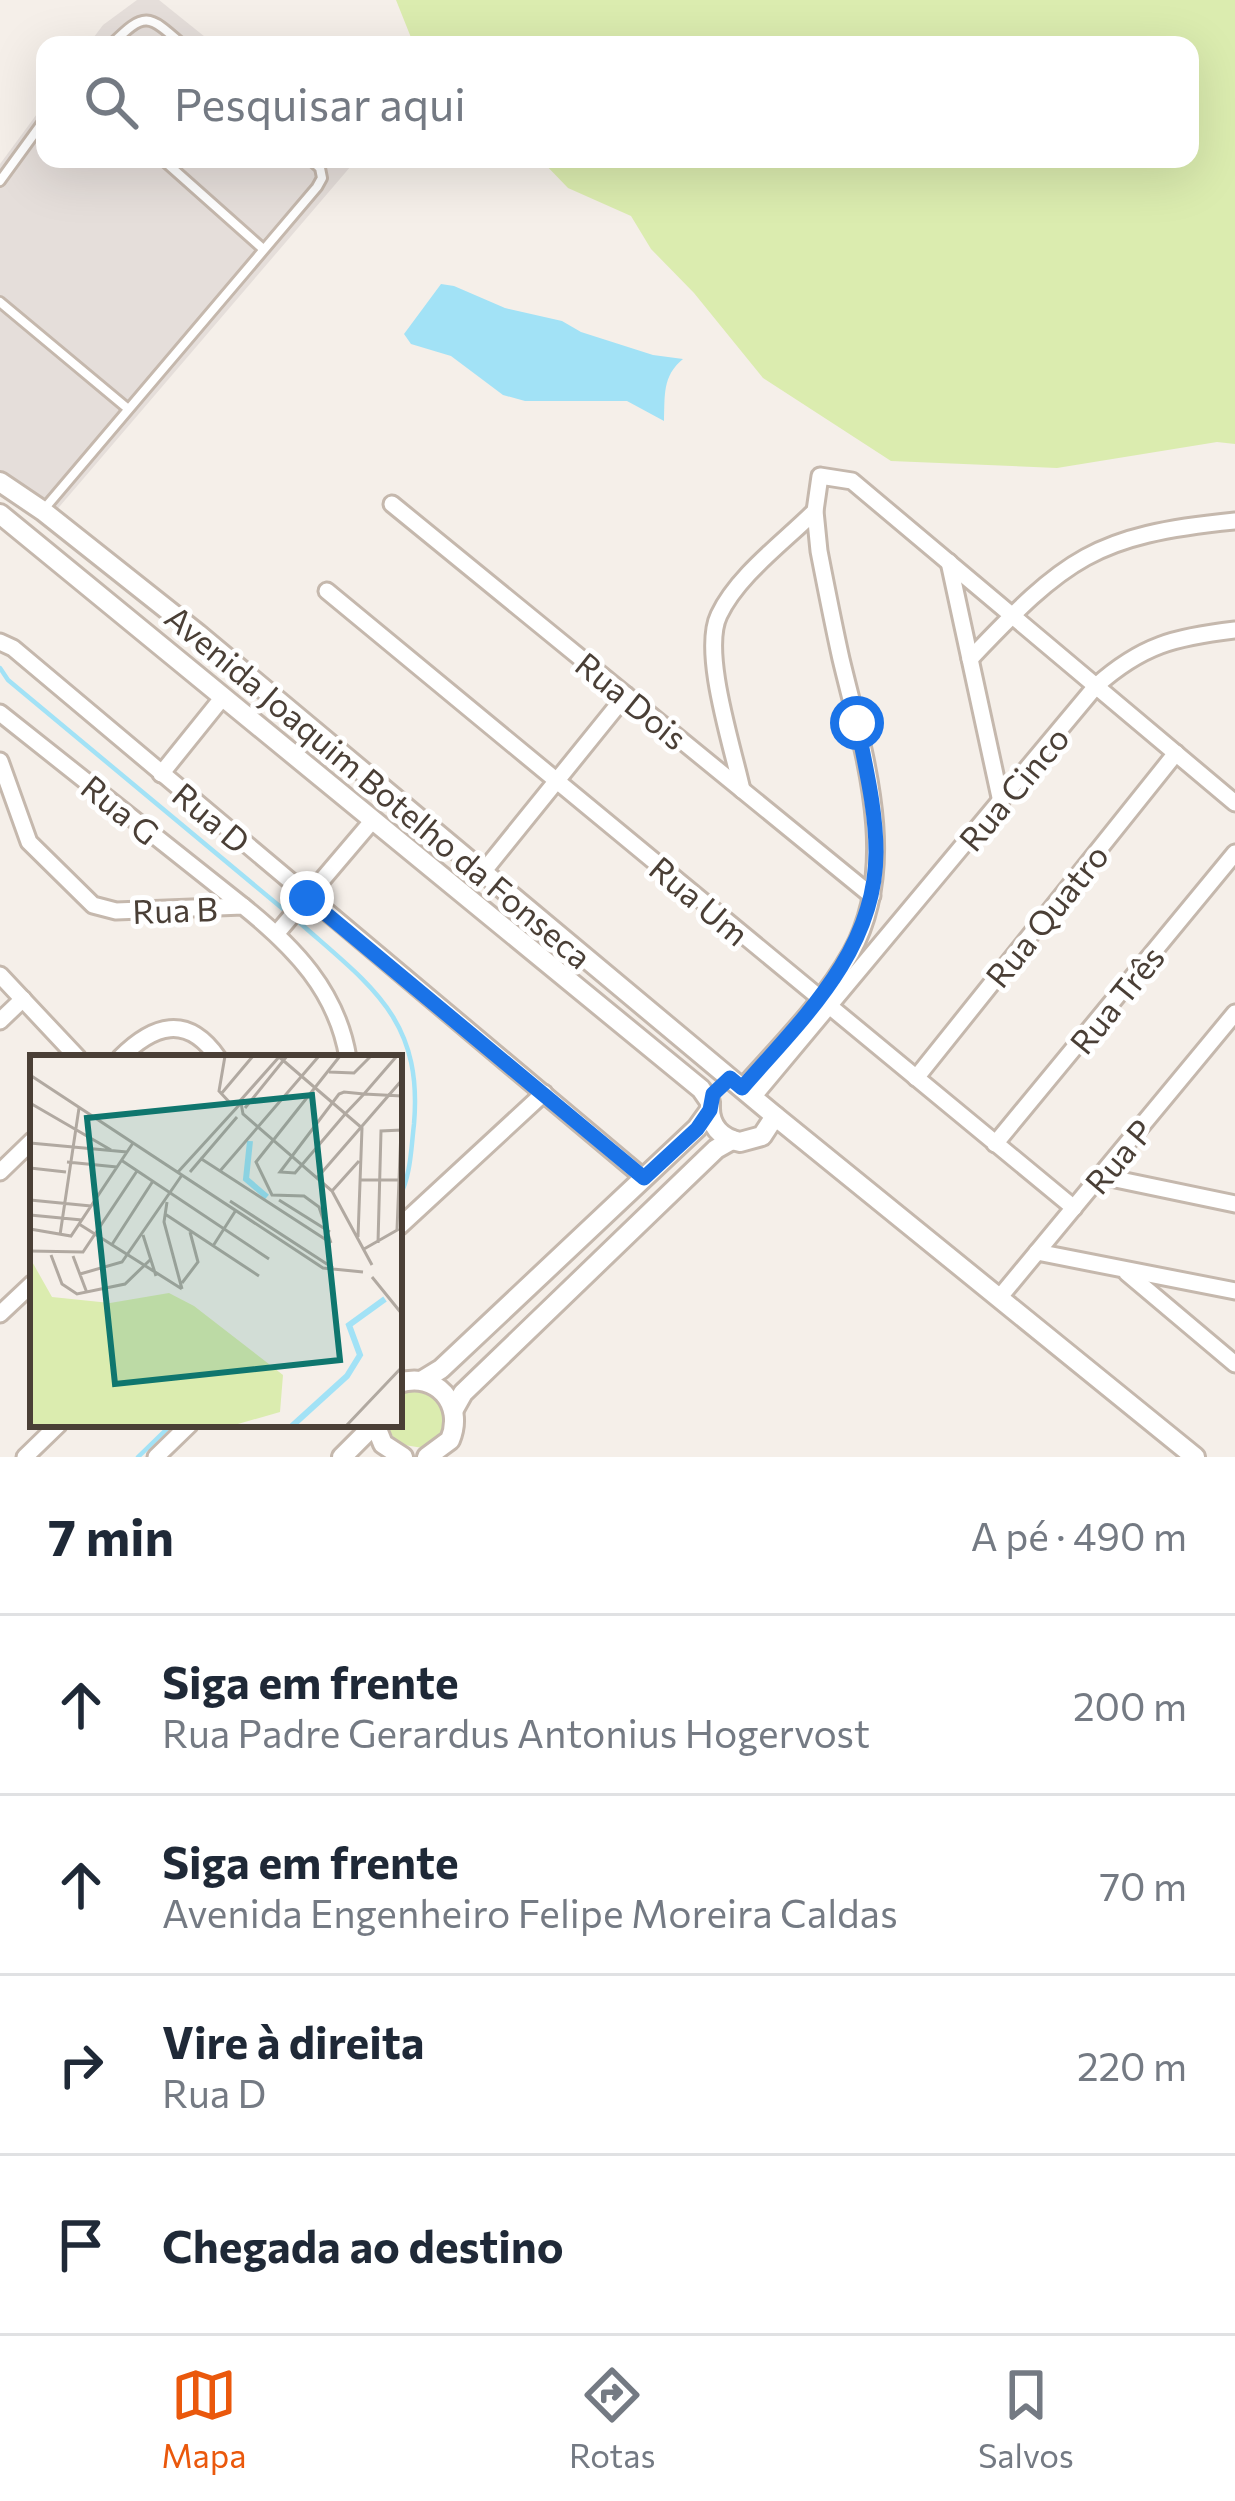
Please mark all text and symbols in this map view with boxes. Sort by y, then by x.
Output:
search box [36,36,1199,168]
icon: search [78,69,144,135]
text: Pesquisar aqui [174,75,466,130]
street label: Avenida Joaquim Botelho da Fonseca [158,596,600,976]
street label: Rua Dois [568,643,696,757]
route start [830,696,884,750]
street label: Rua Cinco [949,717,1077,859]
street label: Rua G [74,765,168,853]
street label: Rua D [165,773,259,861]
street label: Rua Quatro [976,835,1116,995]
street label: Rua Um [642,847,758,953]
route end [280,871,334,925]
street label: Rua B [132,887,218,931]
street label: Rua Três [1060,937,1172,1061]
inset map [30,1055,402,1427]
street label: Rua P [1075,1110,1161,1202]
text: 7 min [48,1504,174,1567]
text: A pé · 490 m [971,1511,1187,1559]
text: Siga em frente [162,1653,459,1708]
icon: ahead [48,1672,114,1738]
text: 200 m [1073,1681,1187,1729]
text: Rua Padre Gerardus Antonius Hogervost [162,1708,870,1756]
text: Siga em frente [162,1833,459,1888]
icon: ahead [48,1852,114,1918]
text: 70 m [1100,1861,1187,1909]
text: Avenida Engenheiro Felipe Moreira Caldas [162,1888,898,1936]
text: Vire à direita [162,2013,425,2068]
icon: right [48,2032,114,2098]
text: 220 m [1077,2041,1187,2089]
text: Rua D [162,2068,266,2116]
icon: arrive [48,2212,114,2278]
text: Chegada ao destino [162,2217,564,2272]
tab: Mapa [161,2362,247,2475]
tab: Rotas [569,2362,655,2475]
tab: Salvos [978,2362,1074,2475]

